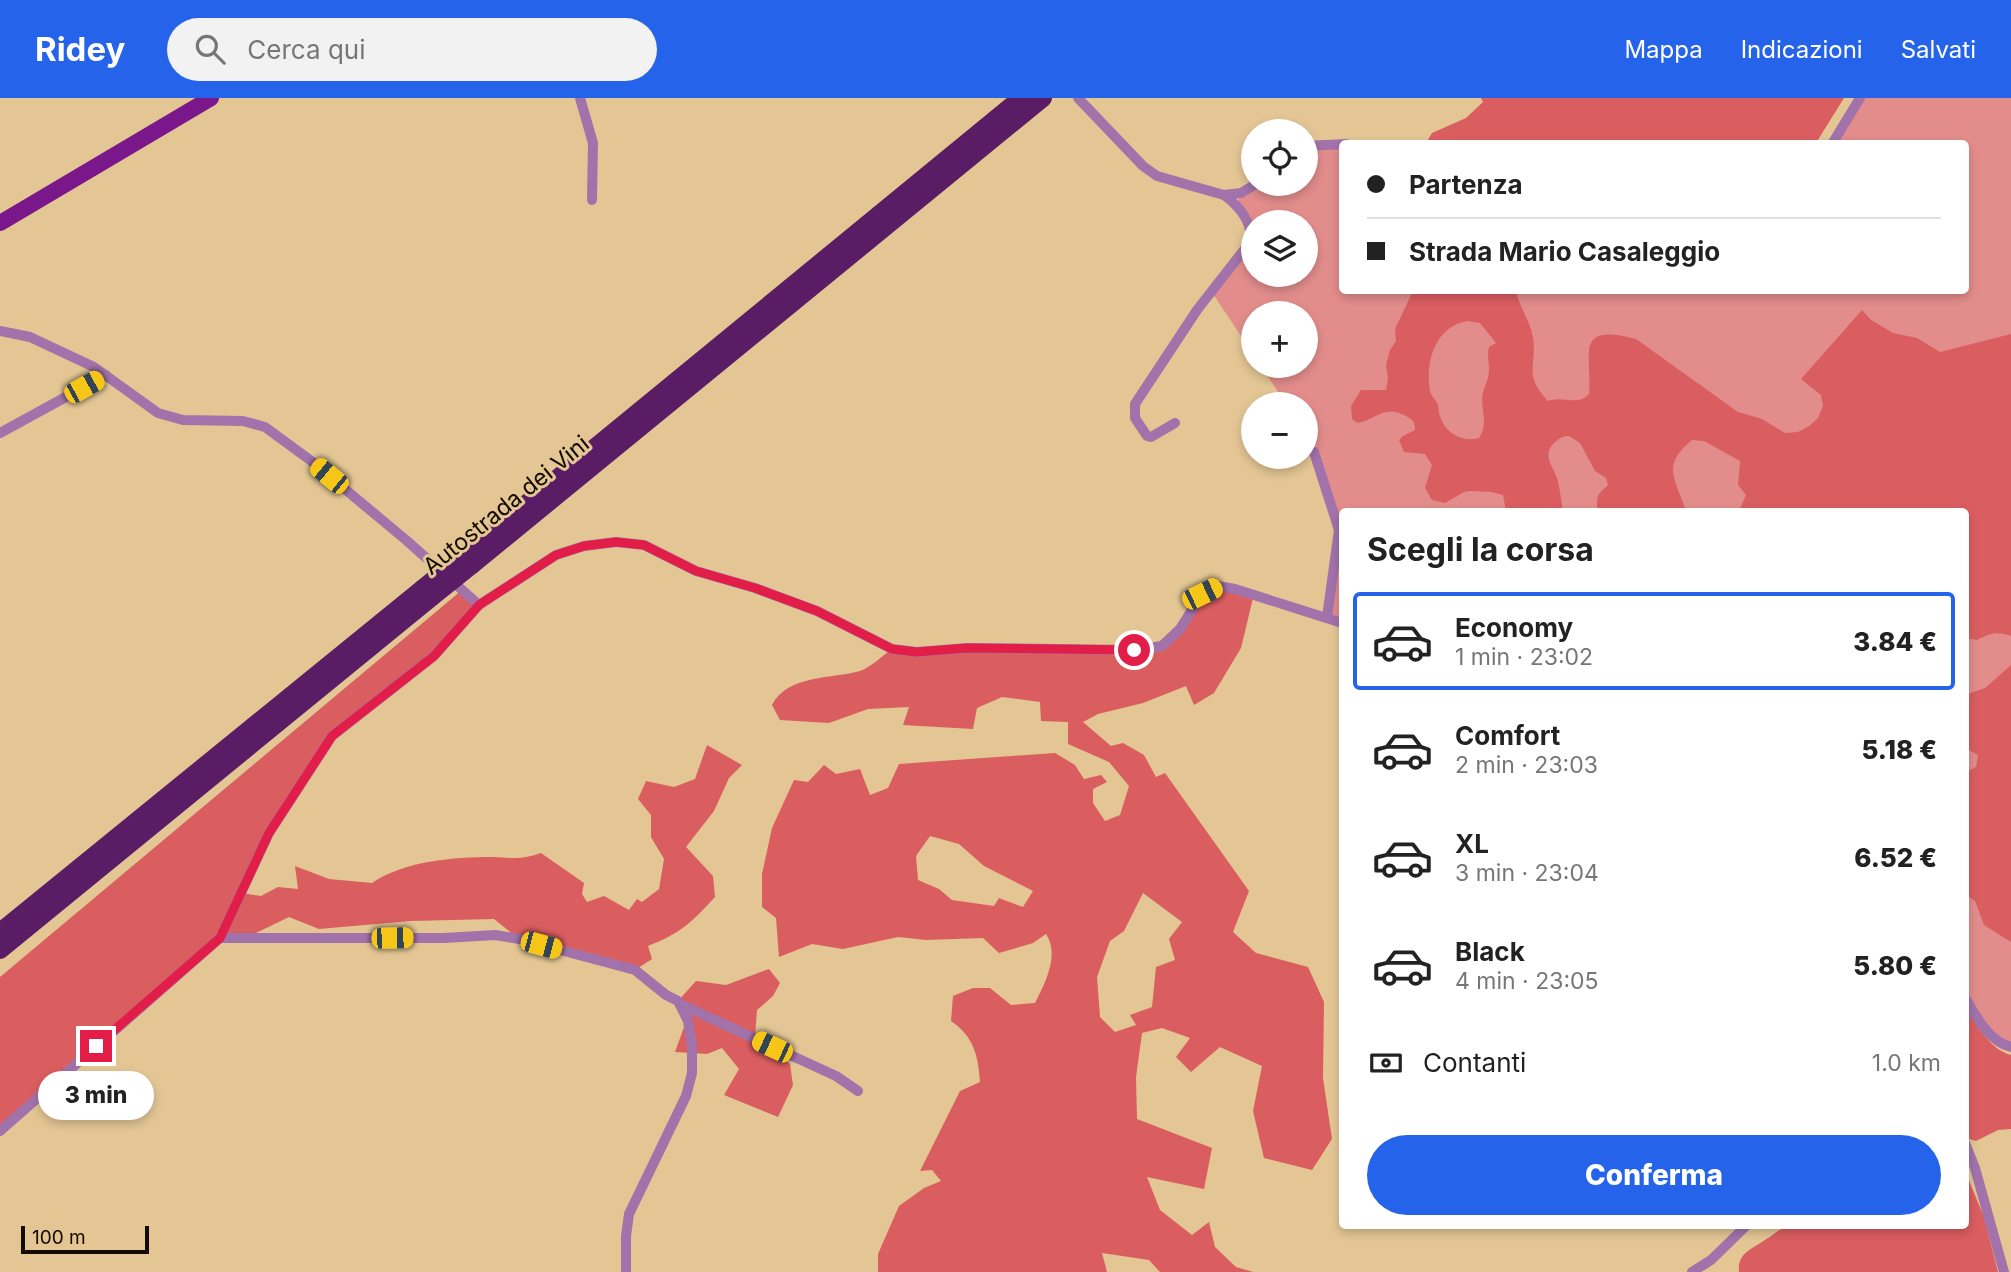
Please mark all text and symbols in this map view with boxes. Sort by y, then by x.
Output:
search box [167,18,657,81]
text: Ridey [35,29,125,69]
icon: search [191,30,229,68]
text: Cerca qui [247,34,365,65]
text: Mappa [1624,35,1703,64]
text: Indicazioni [1741,35,1863,64]
text: Salvati [1901,35,1976,64]
map controls [1241,119,1318,469]
button: locate [1241,119,1318,196]
text: Partenza [1409,169,1523,200]
button: layers [1241,210,1318,287]
text: Strada Mario Casaleggio [1409,236,1720,267]
button: + [1241,301,1318,378]
car [61,368,108,406]
button: − [1241,392,1318,469]
street label: Autostrada dei Vini [417,429,595,581]
car [307,455,352,497]
text: Scegli la corsa [1367,530,1594,569]
car [1179,575,1226,613]
icon: car [1371,610,1434,673]
text: Economy [1455,612,1573,643]
text: 3.84 € [1853,626,1937,657]
route start [1118,634,1150,666]
text: 1 min · 23:02 [1455,643,1593,671]
icon: car [1371,718,1434,781]
text: Comfort [1455,720,1560,751]
text: 5.18 € [1861,734,1937,765]
text: 2 min · 23:03 [1455,751,1598,779]
icon: car [1371,826,1434,889]
text: XL [1455,828,1489,859]
text: 6.52 € [1854,842,1937,873]
text: 3 min · 23:04 [1455,859,1599,887]
car [371,927,414,949]
car [518,929,565,961]
icon: car [1371,934,1434,997]
text: Black [1455,936,1525,967]
text: 5.80 € [1853,950,1937,981]
text: 4 min · 23:05 [1455,967,1599,995]
car [749,1029,796,1065]
route end [80,1030,112,1062]
icon: cash [1367,1044,1405,1082]
text: Contanti [1423,1047,1526,1078]
text: 1.0 km [1872,1049,1941,1077]
callout: 3 min [38,1070,154,1119]
text: 3 min [65,1081,127,1109]
button: Conferma [1367,1135,1941,1215]
scale bar [21,1223,149,1255]
text: 100 m [32,1226,86,1249]

